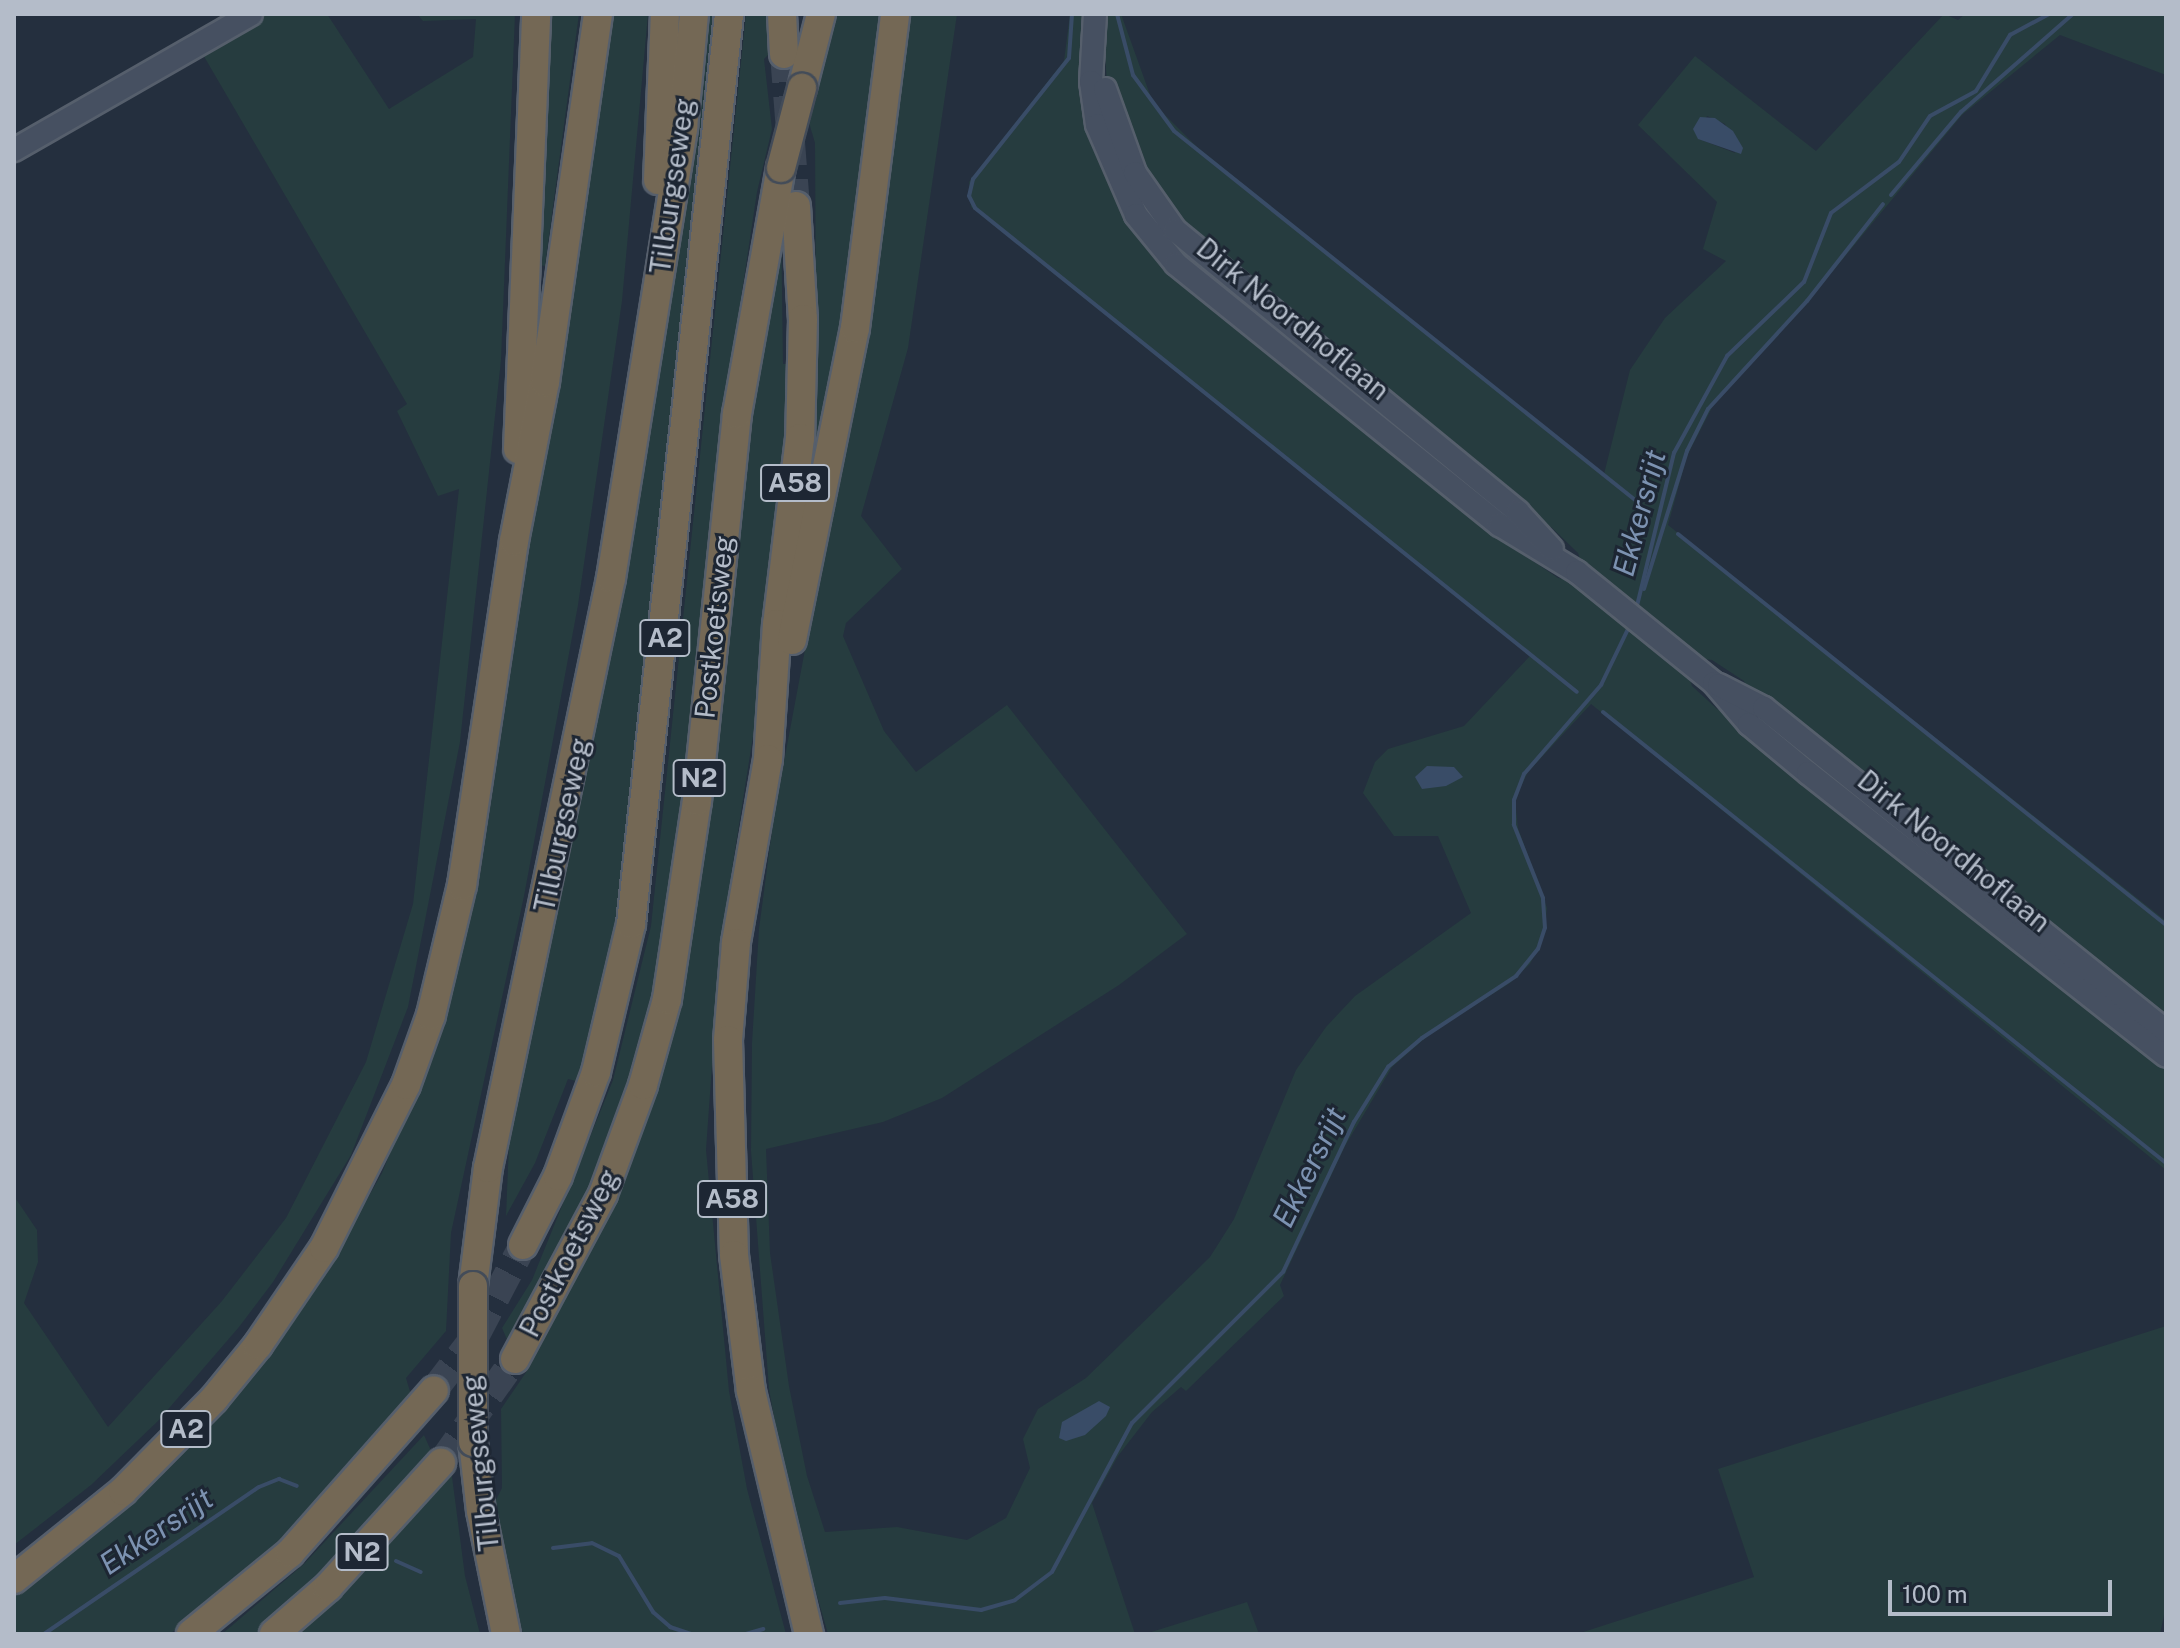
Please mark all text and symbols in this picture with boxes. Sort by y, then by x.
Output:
street label: Tilburgseweg [643,96,701,276]
street label: Dirk Noordhoflaan [1190,231,1396,407]
water label: Ekkersrijt [1605,446,1673,580]
road number: A58 [759,461,831,505]
street label: Postkoetsweg [688,534,740,720]
road number: A2 [639,616,691,660]
street label: Tilburgseweg [527,735,597,915]
road number: N2 [671,756,727,800]
street label: Dirk Noordhoflaan [1851,763,2057,939]
water label: Ekkersrijt [1264,1101,1354,1233]
street label: Postkoetsweg [512,1163,626,1343]
road number: A58 [696,1177,768,1221]
street label: Tilburgseweg [454,1373,506,1553]
road number: A2 [160,1407,212,1451]
water label: Ekkersrijt [92,1480,220,1582]
road number: N2 [334,1530,390,1574]
scale bar [1892,1564,2116,1614]
text: 100 m [1902,1580,1968,1608]

